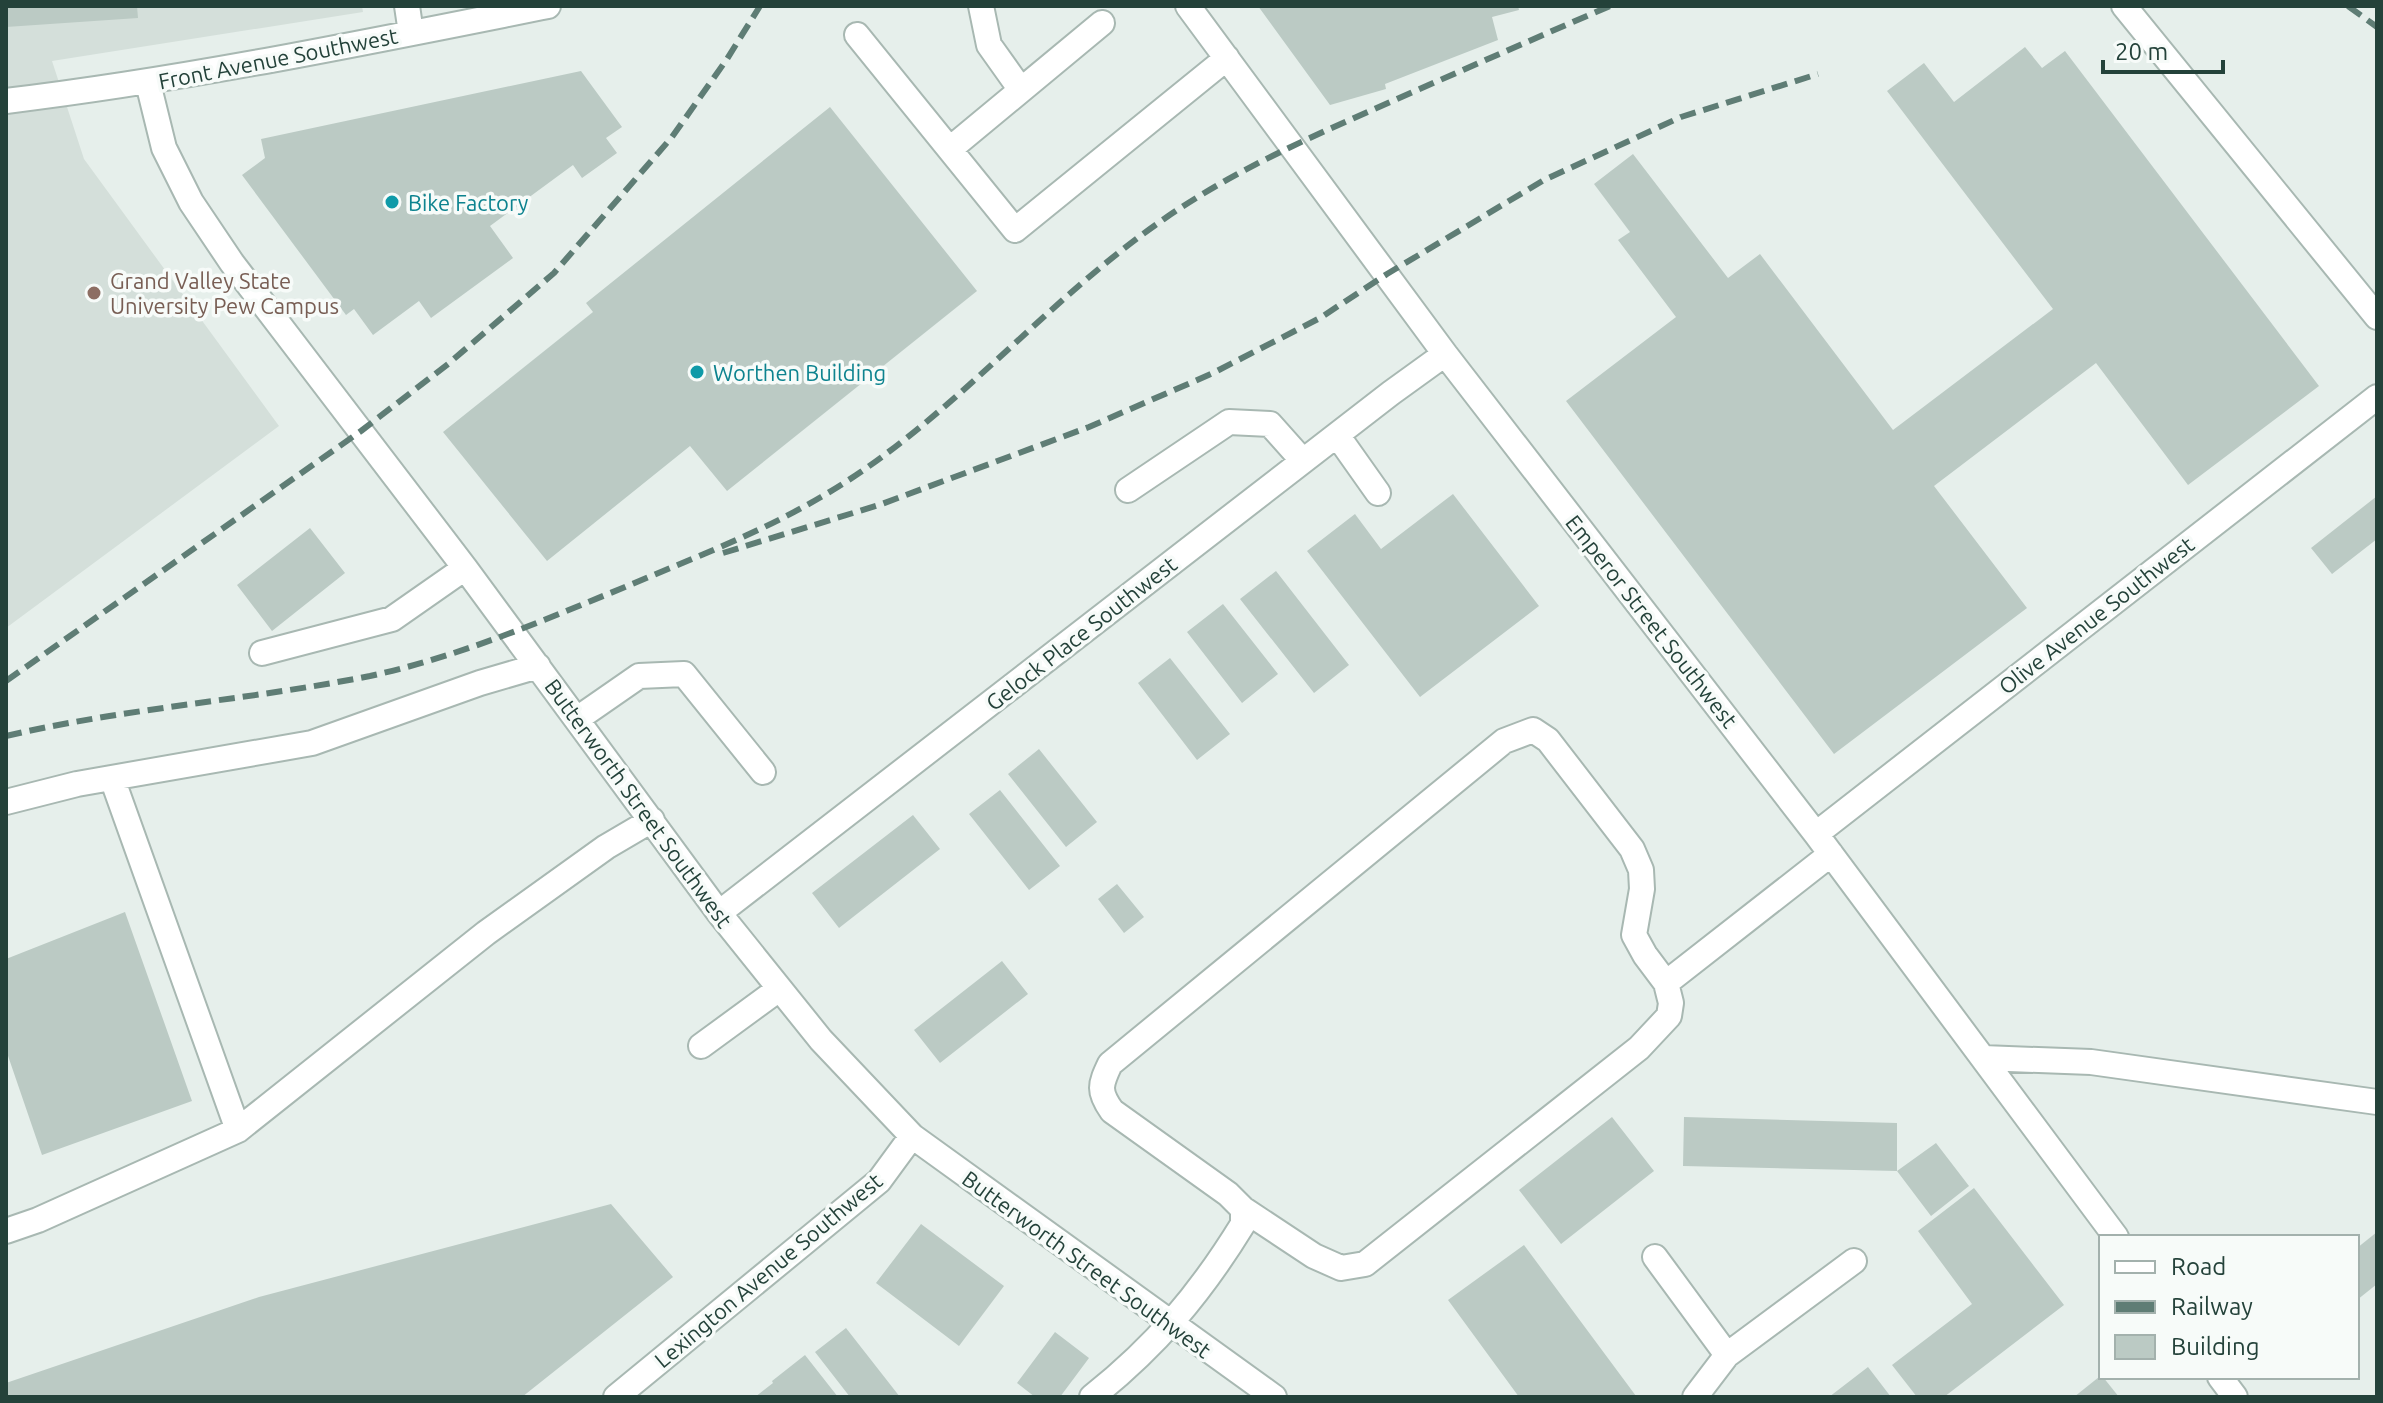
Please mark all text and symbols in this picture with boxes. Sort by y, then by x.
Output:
street label: Front Avenue Southwest [156,22,400,93]
scale bar [2103,24,2223,74]
text: 20 m [2115,38,2168,65]
place label: Bike Factory [408,190,529,215]
marker: Bike Factory [383,193,401,211]
place label: Grand Valley State University Pew Campus [110,268,339,318]
marker: Grand Valley State University Pew Campus [85,284,103,302]
place label: Worthen Building [713,360,886,385]
marker: Worthen Building [688,363,706,381]
street label: Emperor Street Southwest [1561,510,1743,733]
street label: Olive Avenue Southwest [1993,531,2199,699]
street label: Gelock Place Southwest [981,551,1182,715]
street label: Butterworth Street Southwest [540,674,738,932]
street label: Butterworth Street Southwest [958,1165,1216,1363]
street label: Lexington Avenue Southwest [649,1167,887,1372]
legend [2099,1235,2359,1379]
text: Road [2171,1253,2226,1280]
text: Railway [2171,1293,2253,1320]
text: Building [2171,1333,2259,1360]

